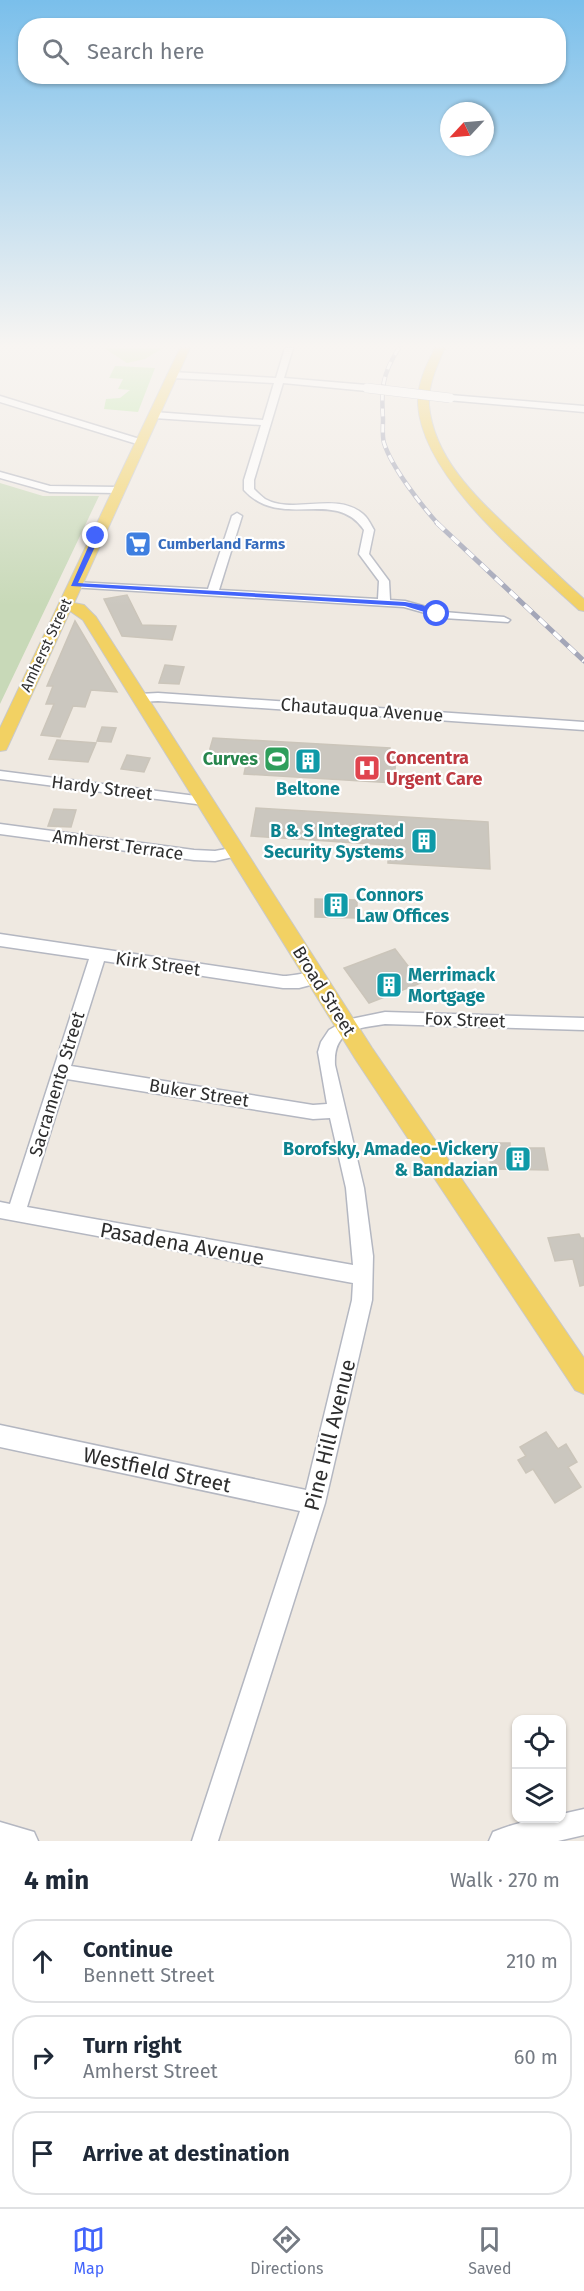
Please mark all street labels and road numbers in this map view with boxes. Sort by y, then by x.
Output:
street label: Amherst Street [16,595,76,695]
street label: Chautauqua Avenue [280,693,444,727]
street label: Hardy Street [50,771,154,805]
street label: Amherst Terrace [51,825,185,865]
street label: Broad Street [288,942,361,1040]
street label: Kirk Street [114,947,202,981]
street label: Sacramento Street [24,1008,90,1159]
street label: Fox Street [424,1008,506,1032]
street label: Buker Street [147,1074,251,1112]
street label: Pasadena Avenue [98,1217,266,1271]
street label: Pine Hill Avenue [299,1357,361,1513]
street label: Westfield Street [81,1442,234,1498]

